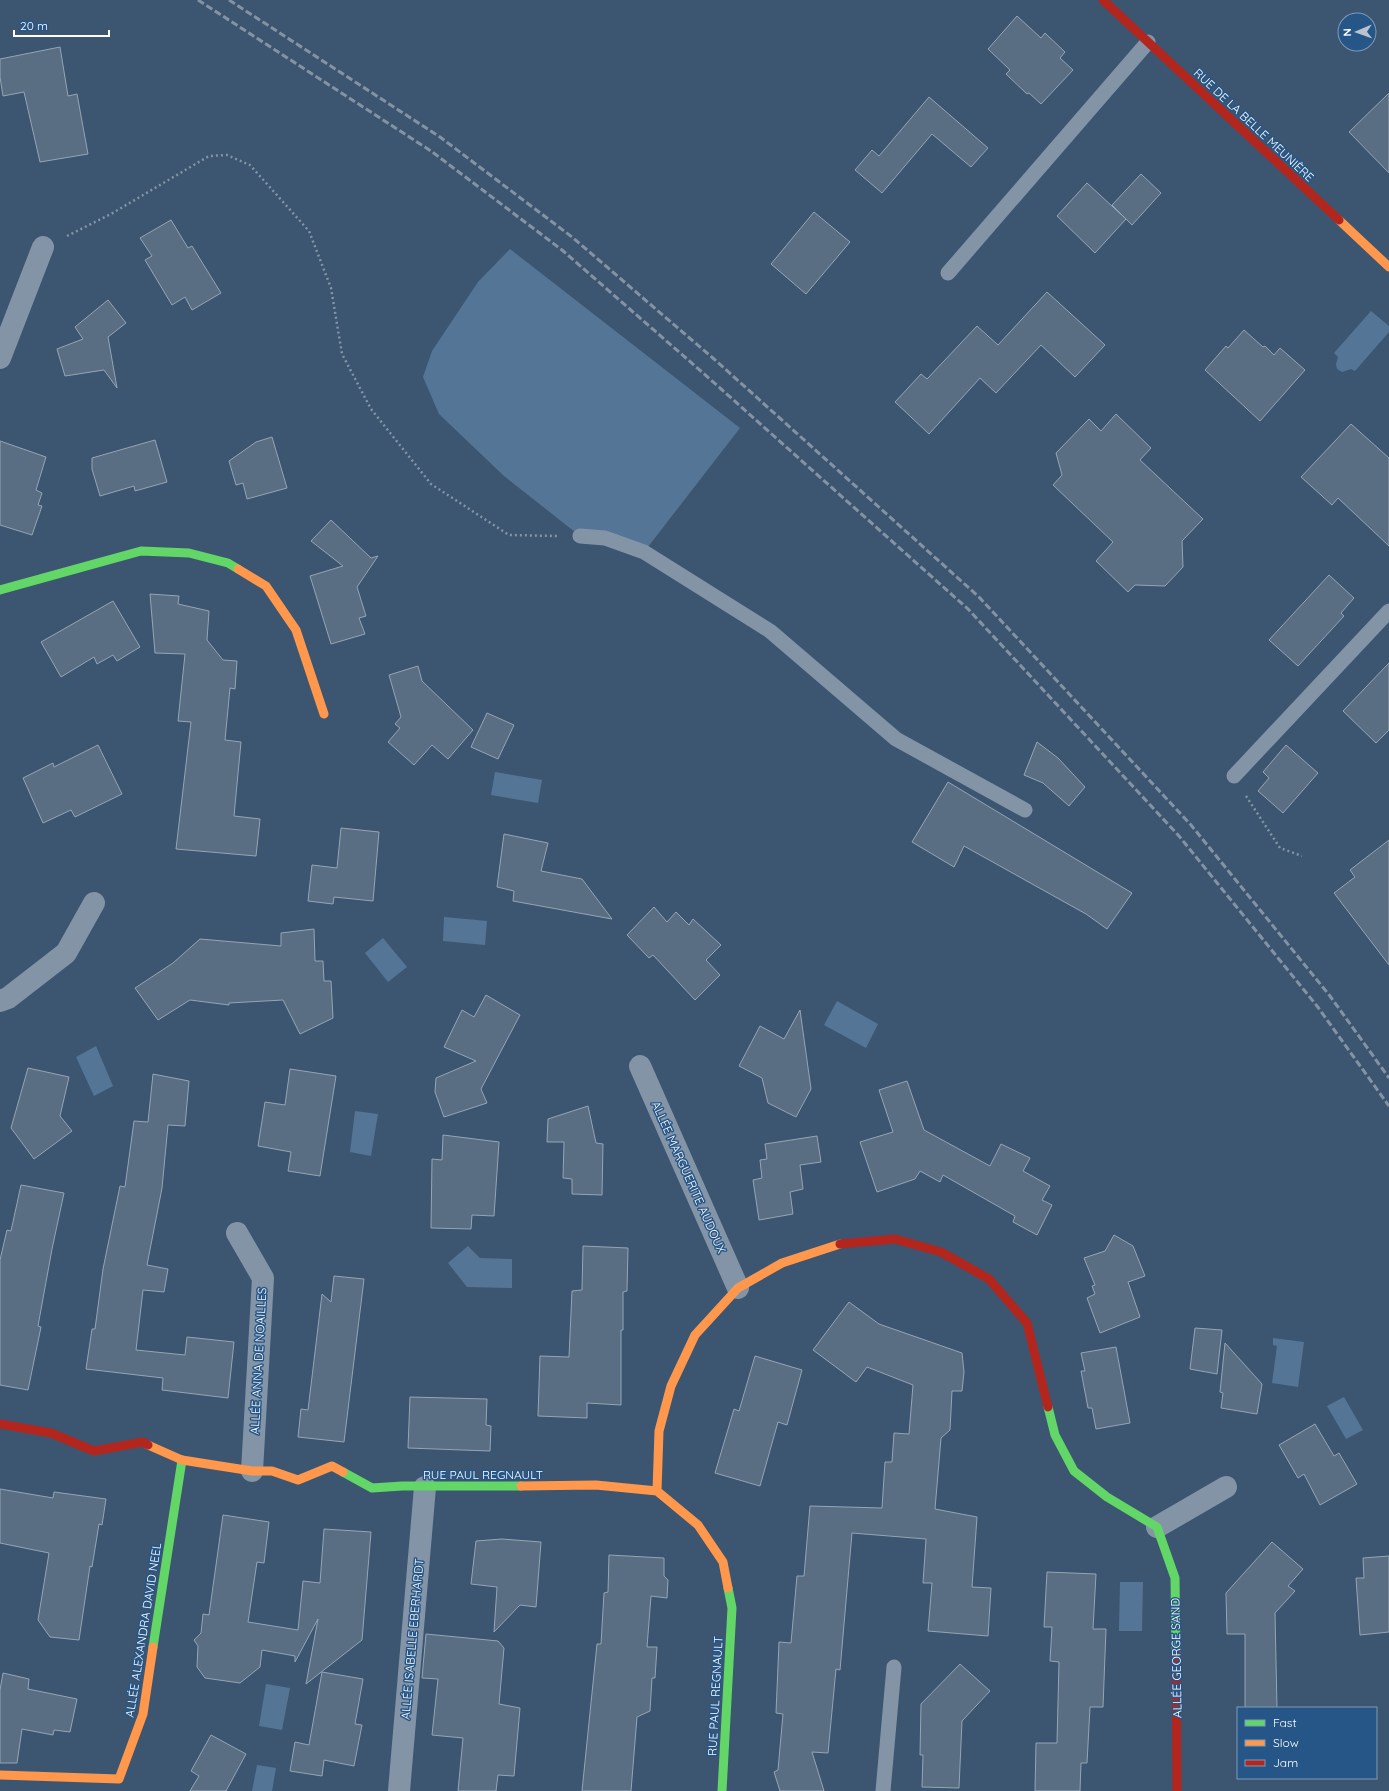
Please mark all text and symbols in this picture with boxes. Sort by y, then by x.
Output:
scale bar [14,12,109,38]
north arrow [1337,12,1377,52]
text: 20 m [20,18,48,33]
text: N [1340,28,1354,37]
street label: RUE DE LA BELLE MEUNIÈRE [1191,65,1317,185]
street label: ALLÉE MARGUERITE AUDOUX [649,1099,729,1255]
street label: ALLÉE ANNA DE NOAILLES [247,1287,269,1435]
street label: RUE PAUL REGNAULT [423,1467,543,1482]
street label: ALLÉE ALEXANDRA DAVID NEEL [122,1541,164,1718]
street label: ALLÉE ISABELLE EBERHARDT [397,1558,427,1720]
street label: ALLÉE GEORGE SAND [1167,1598,1185,1718]
street label: RUE PAUL REGNAULT [704,1636,726,1756]
legend [1237,1707,1377,1779]
text: Fast [1273,1715,1297,1730]
text: Slow [1273,1735,1299,1750]
text: Jam [1273,1755,1298,1770]

